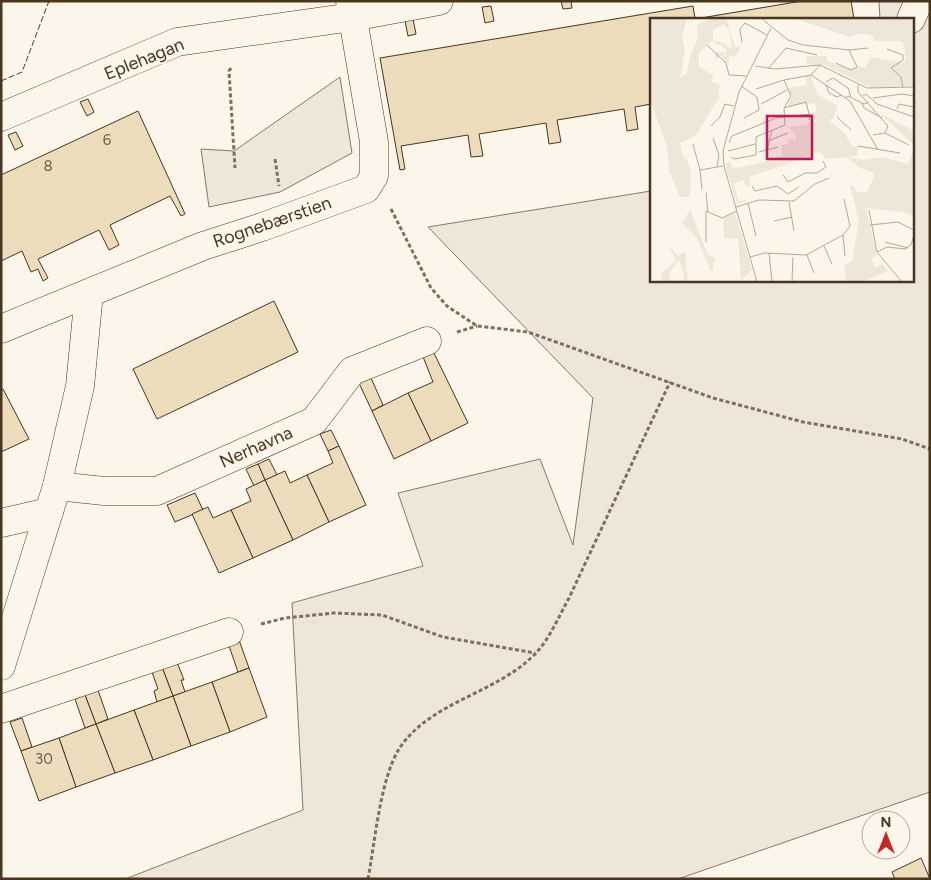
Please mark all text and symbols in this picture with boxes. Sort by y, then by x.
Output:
inset map [650,18,914,281]
street label: Eplehagan [101,33,187,85]
house number: 6 [103,131,112,149]
house number: 8 [43,157,53,175]
street label: Rognebærstien [210,191,334,253]
street label: Nerhavna [216,421,296,473]
house number: 30 [35,750,53,768]
north arrow [861,810,911,860]
text: N [881,814,891,831]

